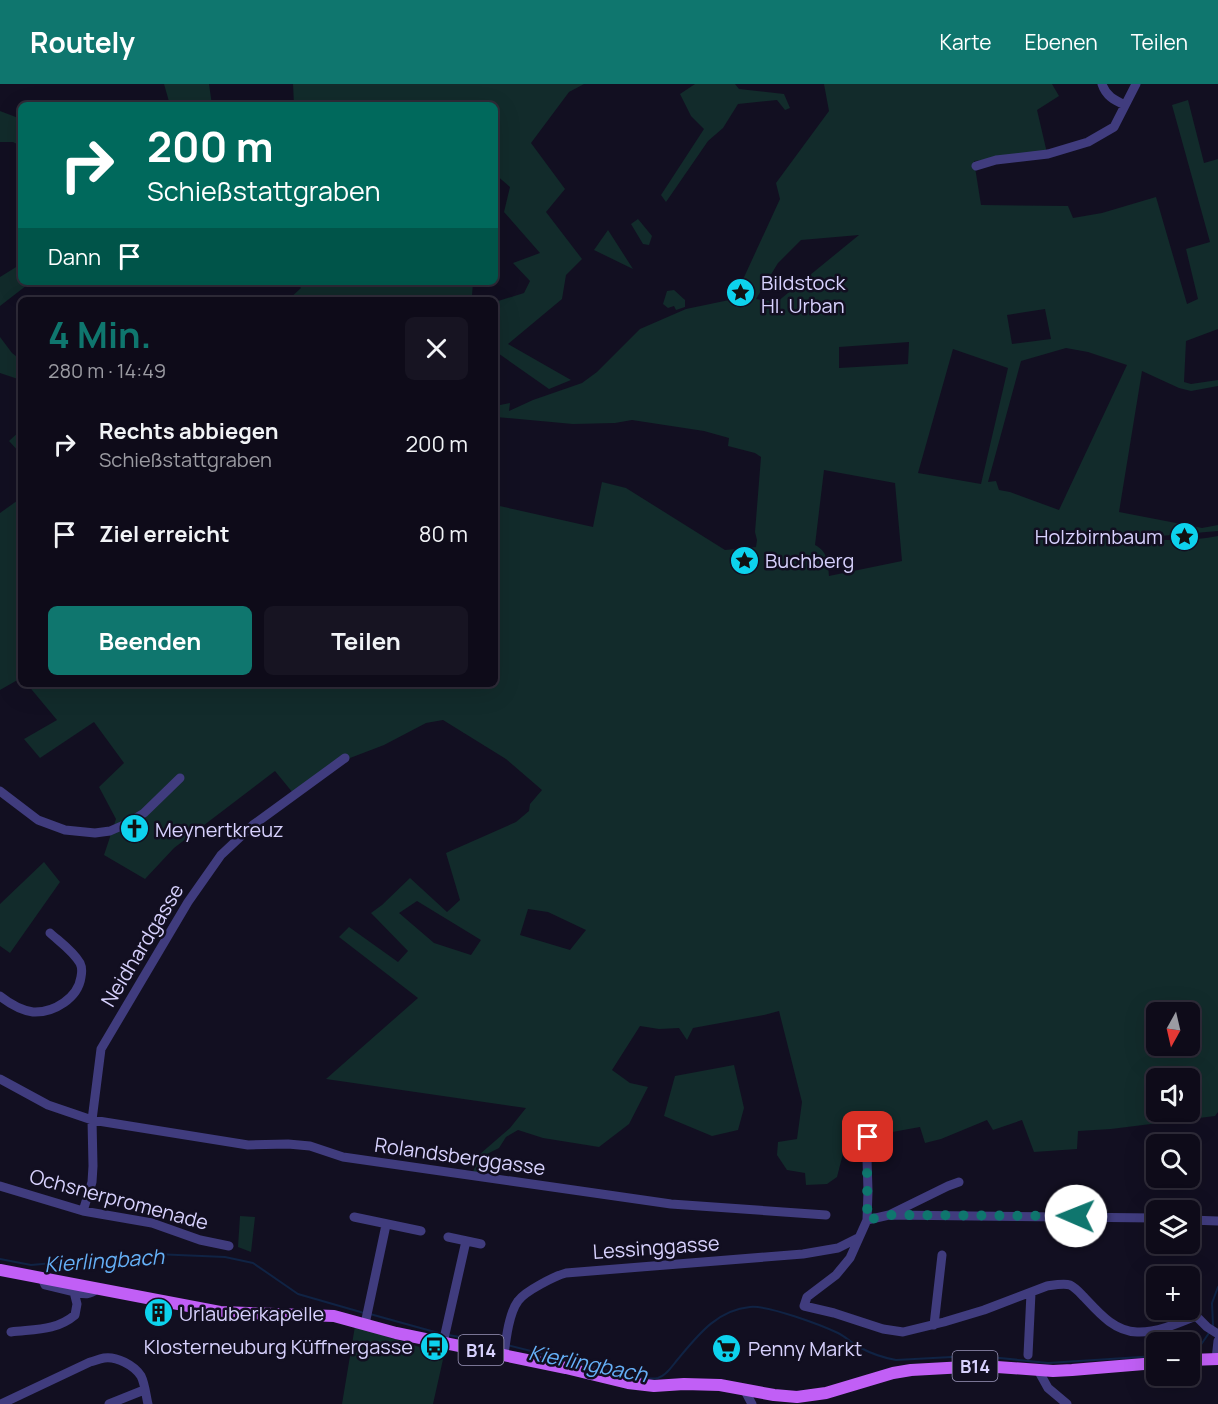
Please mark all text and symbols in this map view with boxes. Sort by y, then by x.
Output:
text: Routely [30,23,135,61]
text: Karte [939,28,991,56]
text: Ebenen [1024,28,1098,56]
text: Teilen [1131,28,1188,56]
text: 200 m [147,117,273,175]
icon: right [48,126,126,204]
text: Schießstattgraben [147,172,380,209]
icon: arrive [113,240,146,273]
text: Dann [48,242,101,272]
place label: Bildstock Hl. Urban [761,269,846,319]
place icon: Bildstock Hl. Urban [724,277,756,309]
text: 4 Min. [48,310,151,359]
button: close [405,317,468,380]
text: 280 m · 14:49 [48,357,166,384]
text: Rechts abbiegen [99,416,278,446]
icon: right [48,428,81,461]
text: 200 m [406,429,468,459]
text: Schießstattgraben [99,446,272,473]
icon: arrive [48,518,81,551]
text: Ziel erreicht [99,519,230,549]
text: 80 m [419,519,468,549]
place icon: Holzbirnbaum [1168,520,1200,552]
place label: Holzbirnbaum [1035,523,1163,550]
place icon: Buchberg [728,544,760,576]
place label: Buchberg [765,547,854,574]
button: Beenden [48,606,252,675]
button: Teilen [264,606,468,675]
church icon: Meynertkreuz [118,813,150,845]
place label: Meynertkreuz [155,816,284,843]
street label: Neidhardgasse [95,878,189,1012]
north arrow [1146,1002,1200,1056]
map controls [1146,1002,1200,1386]
button: sound [1146,1068,1200,1122]
pin [842,1111,893,1162]
icon: arrive [851,1120,884,1153]
street label: Rolandsberggasse [373,1131,547,1181]
button: search [1146,1134,1200,1188]
street label: Ochsnerpromenade [27,1162,211,1236]
position arrow [1044,1184,1108,1248]
button: layers [1146,1200,1200,1254]
street label: Lessinggasse [592,1229,720,1265]
water label: Kierlingbach [43,1242,166,1278]
button: + [1146,1266,1200,1320]
building icon: Urlauberkapelle [142,1297,174,1329]
place label: Urlauberkapelle [179,1300,324,1327]
bus stop icon: Klosterneuburg Küffnergasse [418,1330,450,1362]
supermarket icon: Penny Markt [711,1332,743,1364]
button: − [1146,1332,1200,1386]
place label: Klosterneuburg Küffnergasse [144,1333,413,1360]
road number: B14 [458,1335,504,1365]
place label: Penny Markt [748,1335,862,1362]
water label: Kierlingbach [526,1338,651,1388]
road number: B14 [952,1351,998,1381]

